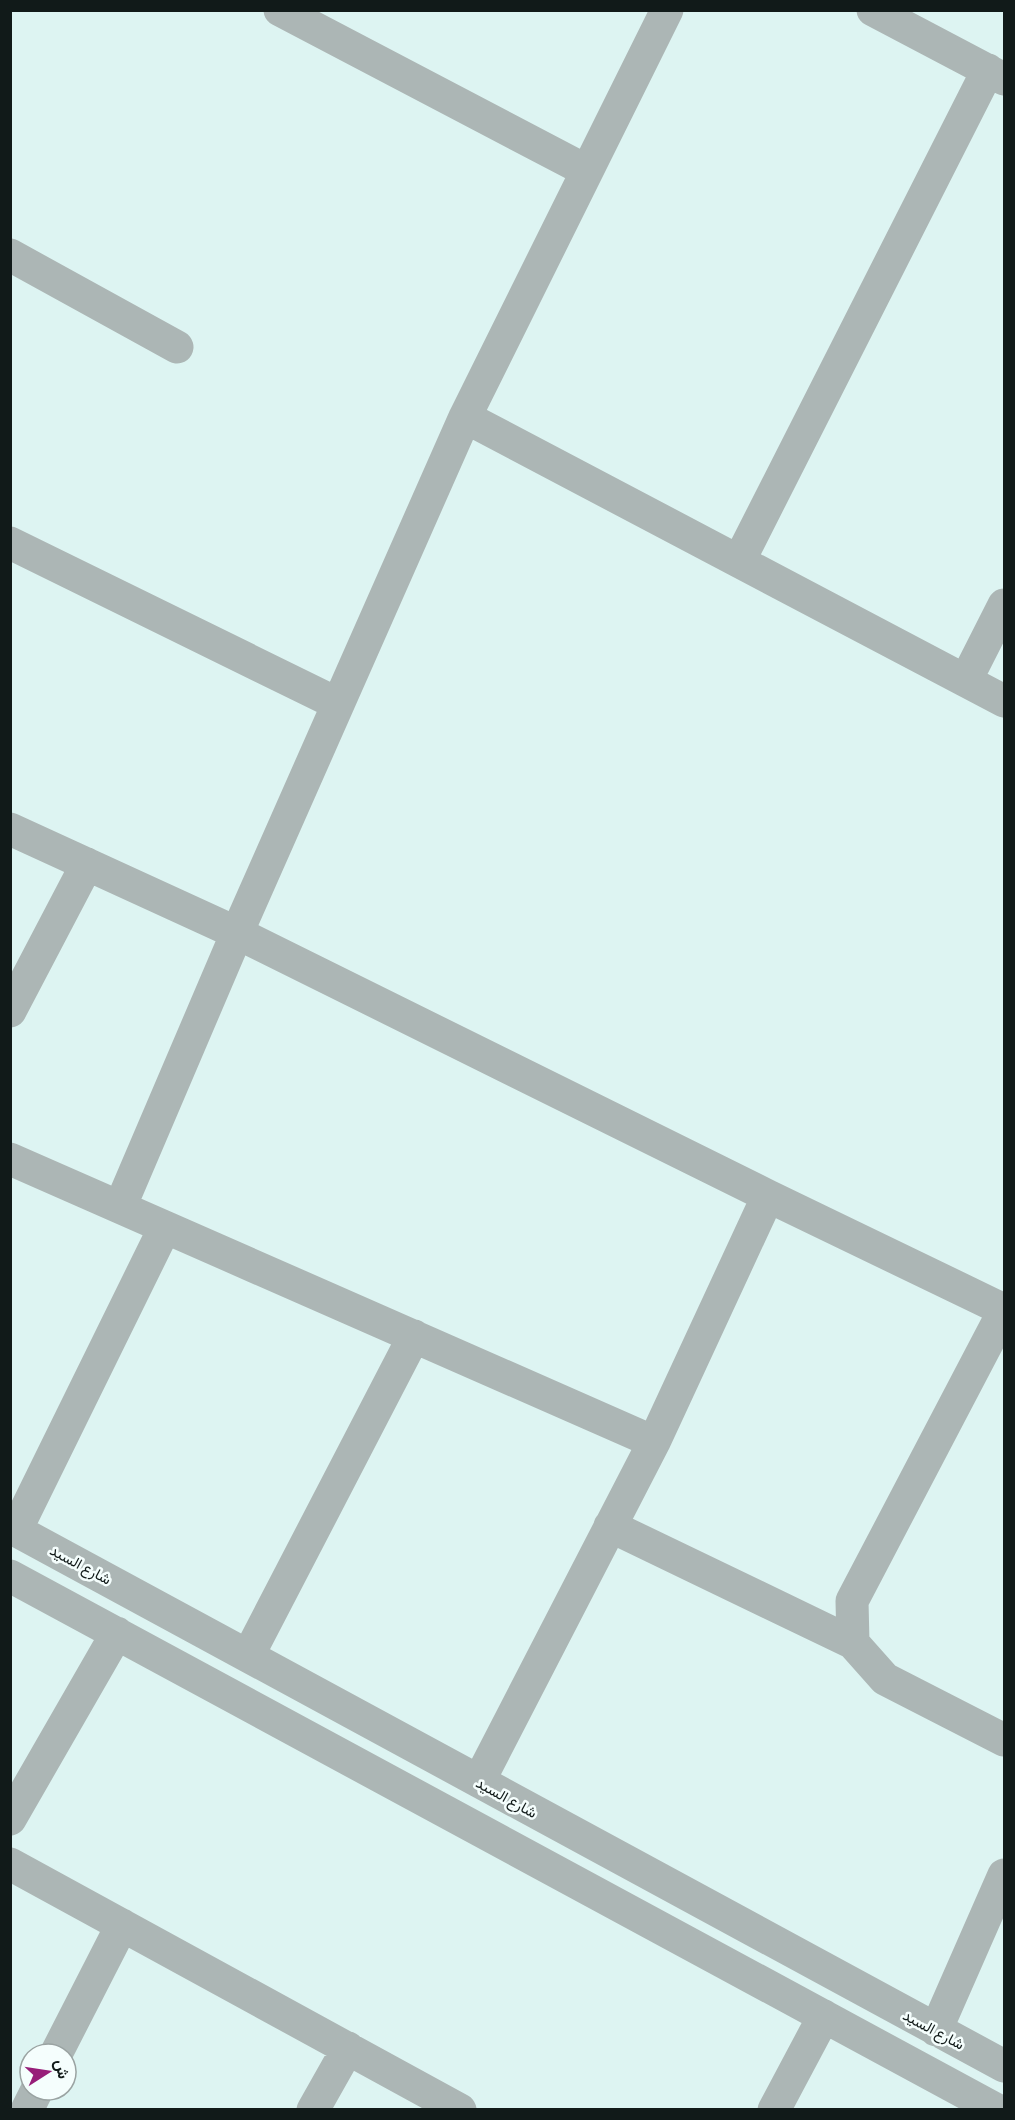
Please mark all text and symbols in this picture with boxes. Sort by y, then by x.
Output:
street label: شارع السيد [46,1540,115,1590]
street label: شارع السيد [472,1773,541,1824]
street label: شارع السيد [899,2005,968,2055]
north arrow [18,2042,78,2102]
text: ش [51,2057,74,2080]

